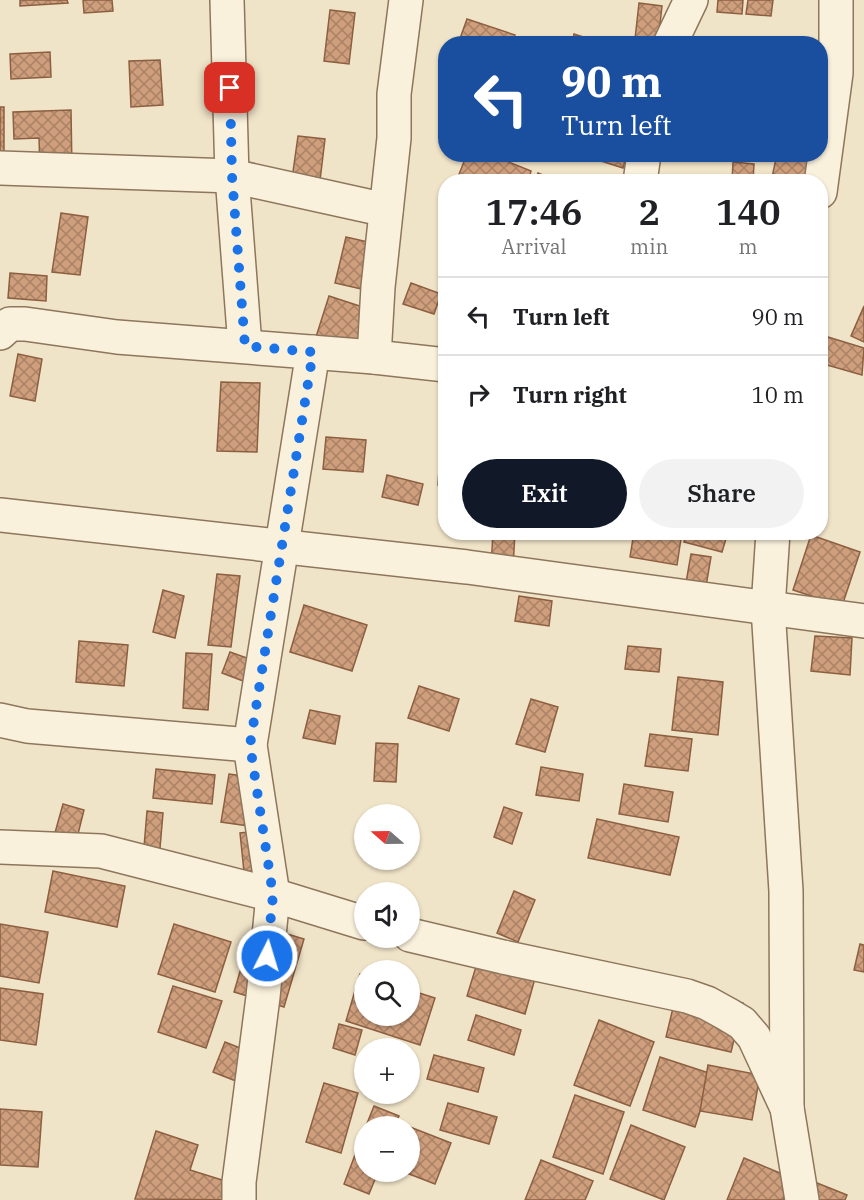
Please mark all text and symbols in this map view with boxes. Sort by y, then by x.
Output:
text: 90 m [561,54,662,109]
icon: left [462,60,540,138]
pin [204,62,255,113]
icon: arrive [213,71,246,104]
text: Turn left [561,107,672,142]
text: 17:46 [485,188,583,235]
text: 2 [638,188,660,235]
text: 140 [716,188,781,235]
text: Arrival [501,233,567,260]
text: min [630,233,668,260]
text: m [739,233,758,260]
icon: left [462,300,495,333]
text: Turn left [513,302,609,331]
text: 90 m [752,302,804,331]
icon: right [462,378,495,411]
text: Turn right [513,380,627,409]
text: 10 m [752,380,804,409]
button: Exit [462,459,627,528]
button: Share [639,459,804,528]
north arrow [354,804,420,870]
map controls [354,804,420,1182]
button: sound [354,882,420,948]
position arrow [235,924,299,988]
button: search [354,960,420,1026]
button: + [354,1038,420,1104]
button: − [354,1116,420,1182]

